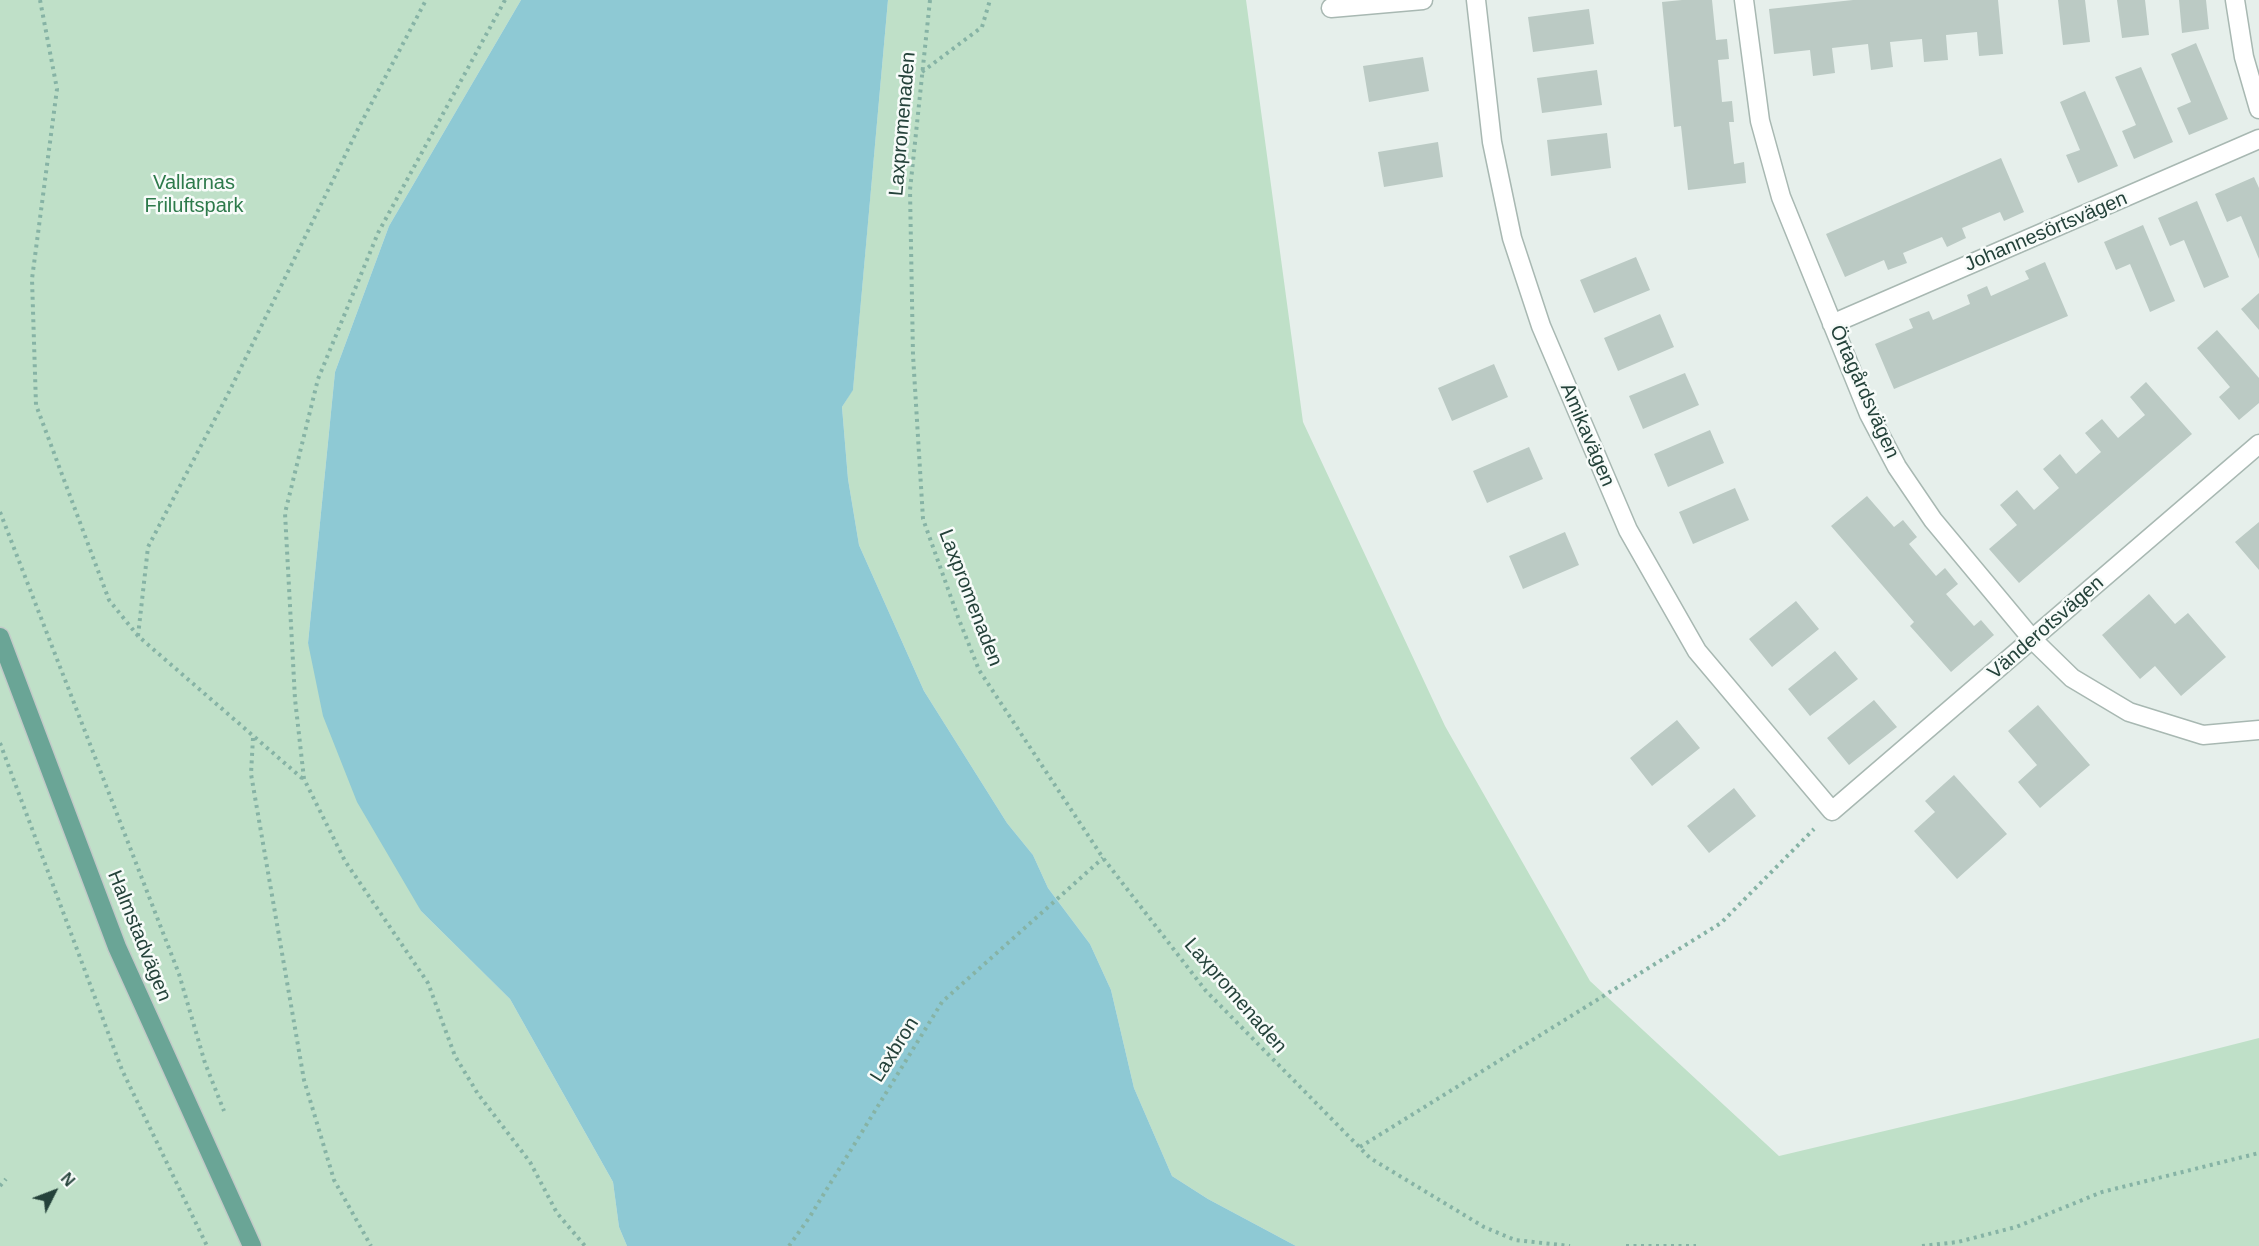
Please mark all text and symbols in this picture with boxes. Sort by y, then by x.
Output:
street label: Laxpromenaden [885,51,921,197]
park label: Vallarnas Friluftspark [145,171,243,218]
street label: Johannesörtsvägen [1961,187,2131,277]
street label: Örtagårdsvägen [1824,322,1904,462]
street label: Amikavägen [1554,380,1620,490]
street label: Laxpromenaden [933,526,1007,670]
street label: Vänderotsvägen [1983,571,2109,685]
street label: Halmstadvägen [102,867,176,1005]
street label: Laxpromenaden [1179,934,1291,1058]
street label: Laxbron [866,1013,924,1087]
north arrow [24,1162,84,1222]
text: N [58,1170,78,1190]

